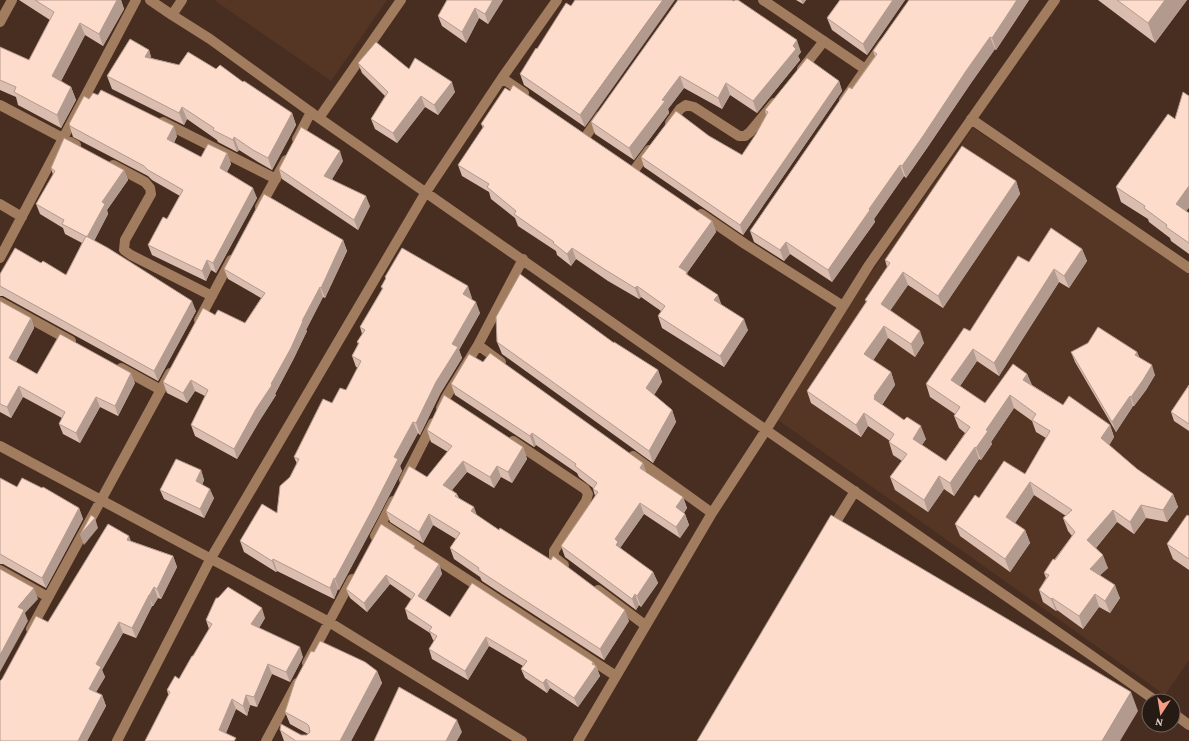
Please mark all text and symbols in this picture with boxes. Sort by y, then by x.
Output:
north arrow [1141,693,1181,733]
text: N [1154,716,1164,729]

